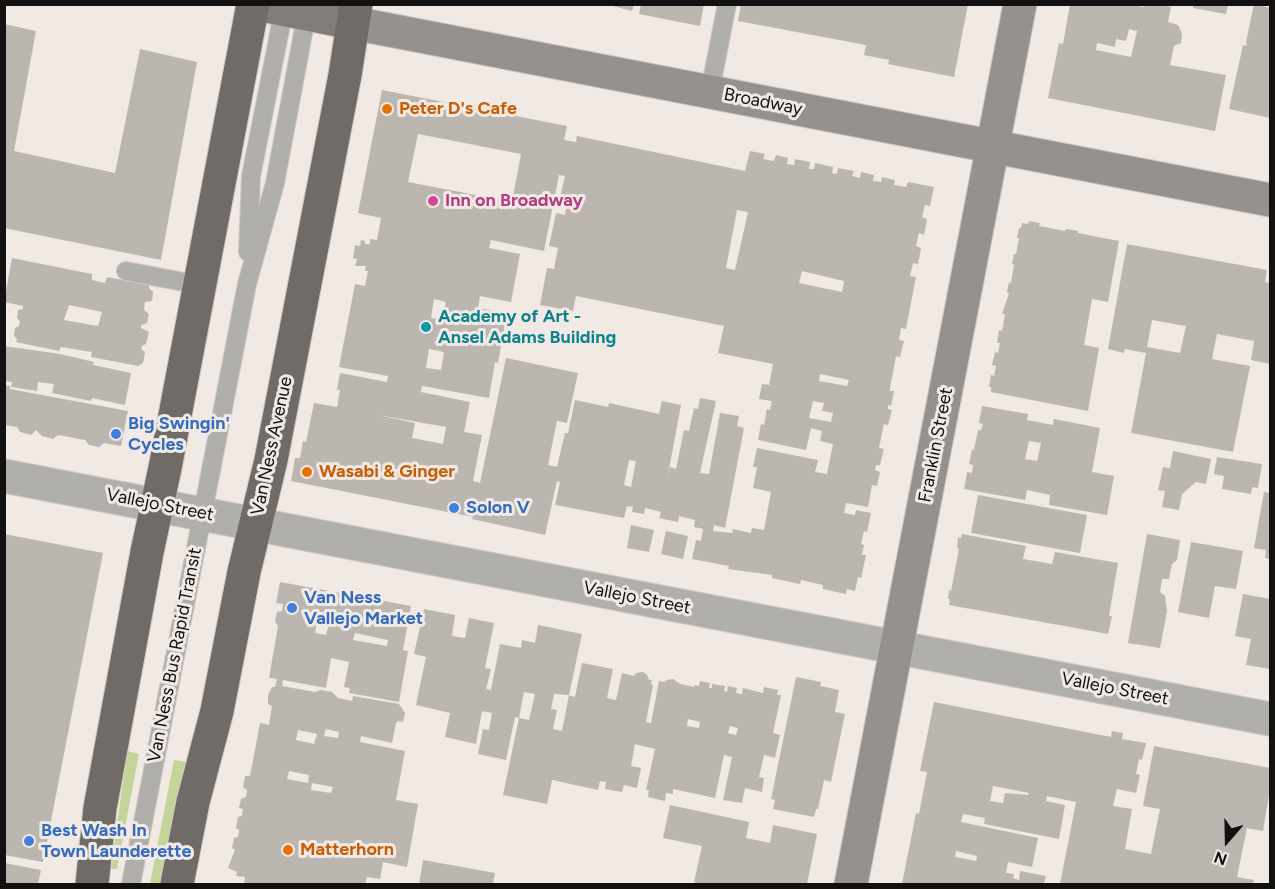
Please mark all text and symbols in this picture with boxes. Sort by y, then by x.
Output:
street label: Broadway [722,84,804,120]
place label: Peter D's Cafe [399,98,517,120]
marker: Peter D's Cafe [380,102,394,116]
place label: Inn on Broadway [445,190,583,212]
marker: Inn on Broadway [426,194,440,208]
place label: Academy of Art - Ansel Adams Building [438,306,616,348]
marker: Academy of Art - Ansel Adams Building [419,320,433,334]
street label: Van Ness Avenue [247,375,297,517]
street label: Franklin Street [914,386,958,504]
place label: Big Swingin' Cycles [128,413,230,456]
marker: Big Swingin' Cycles [109,427,123,441]
place label: Wasabi & Ginger [319,461,455,483]
marker: Wasabi & Ginger [300,465,314,479]
street label: Vallejo Street [105,484,215,526]
place label: Solon V [466,497,530,519]
marker: Solon V [447,501,461,515]
street label: Van Ness Bus Rapid Transit [144,546,206,764]
street label: Vallejo Street [582,577,692,619]
place label: Van Ness Vallejo Market [304,587,423,630]
marker: Van Ness Vallejo Market [285,601,299,615]
street label: Vallejo Street [1060,668,1170,710]
north arrow [1197,811,1257,871]
place label: Best Wash In Town Launderette [41,820,191,862]
marker: Best Wash In Town Launderette [22,834,36,848]
place label: Matterhorn [300,839,394,861]
marker: Matterhorn [281,843,295,857]
text: N [1212,847,1230,869]

